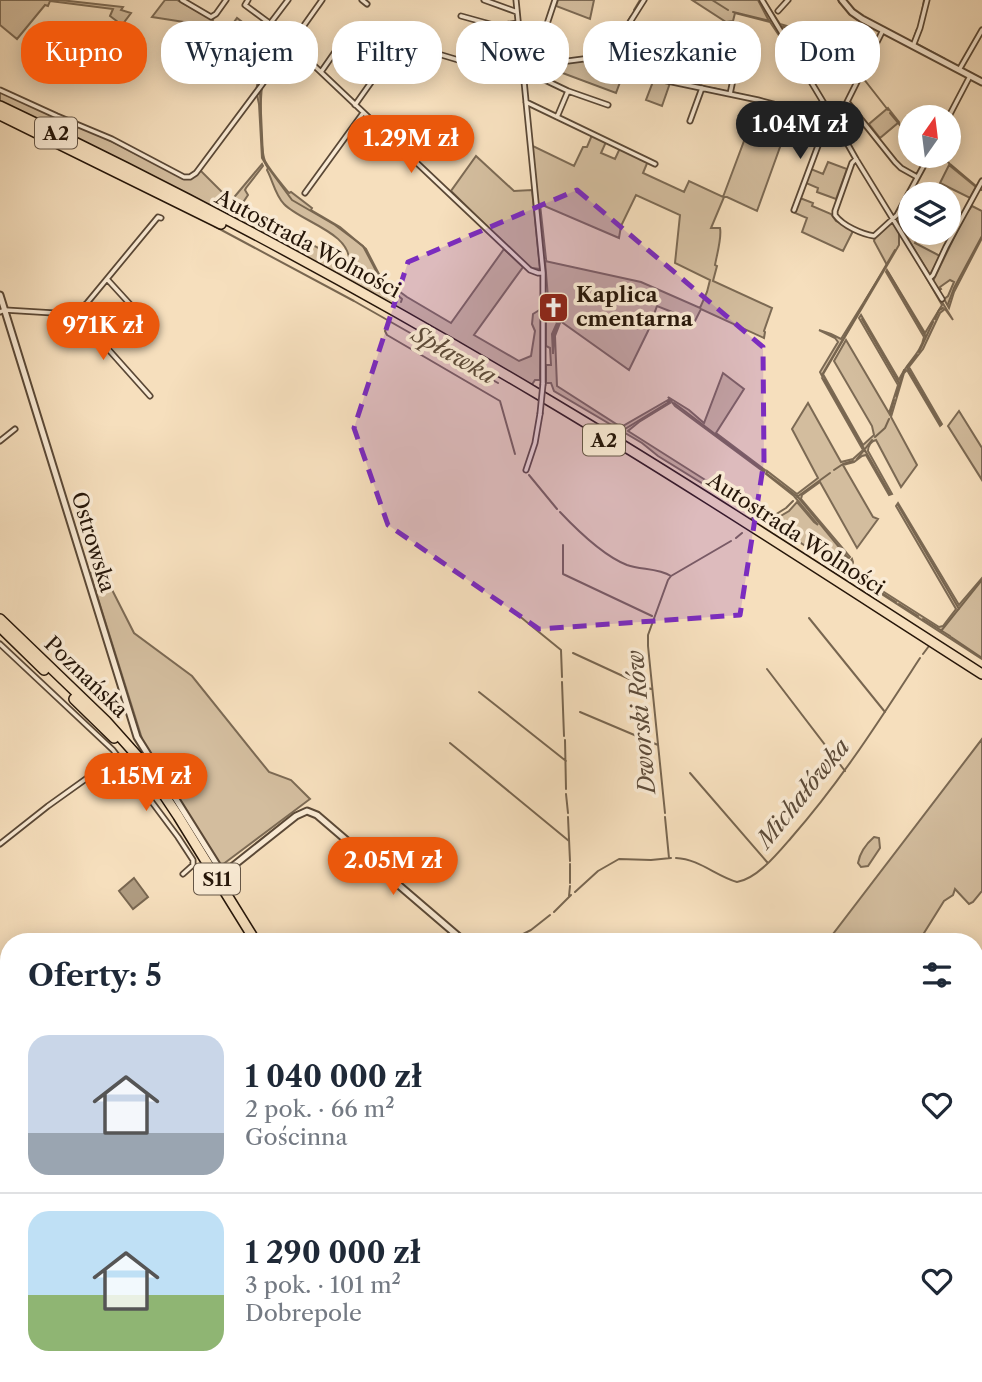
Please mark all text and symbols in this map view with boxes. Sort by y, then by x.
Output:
chip: Kupno [21,21,147,84]
chip: Wynajem [161,21,318,84]
chip: Filtry [332,21,442,84]
chip: Nowe [456,21,569,84]
chip: Mieszkanie [583,21,761,84]
chip: Dom [775,21,880,84]
pin: 1.04M zł [728,102,872,161]
north arrow [898,105,961,168]
map controls [898,105,961,245]
text: 1.04M zł [752,110,848,138]
pin: 1.29M zł [339,116,483,175]
road number: A2 [35,118,77,148]
text: 1.29M zł [363,124,459,152]
button: layers [898,182,961,245]
street label: Autostrada Wolności [210,184,405,303]
place label: Kaplica cmentarna [576,282,694,331]
church icon: Kaplica cmentarna [536,290,570,324]
pin: 971K zł [38,302,168,362]
text: 971K zł [63,311,143,339]
water label: Spławka [405,319,501,390]
road number: A2 [583,424,625,456]
street label: Autostrada Wolności [702,466,890,600]
street label: Ostrowska [66,489,121,596]
street label: Poznańska [39,631,134,723]
water label: Dworski Rów [621,649,661,797]
water label: Michałówka [749,733,856,855]
pin: 1.15M zł [74,754,218,813]
text: 1.15M zł [100,762,192,790]
pin: 2.05M zł [321,838,465,897]
text: 2.05M zł [344,846,442,874]
road number: S11 [194,864,240,894]
icon: filters [918,956,956,994]
text: Oferty: 5 [28,957,162,994]
text: 1 040 000 zł [245,1058,422,1095]
icon: home [84,1063,168,1147]
icon: heart [918,1086,956,1124]
text: 2 pok. · 66 m² [245,1095,395,1123]
text: Gościnna [245,1123,348,1151]
text: 1 290 000 zł [245,1234,421,1271]
icon: home [84,1239,168,1323]
icon: heart [918,1262,956,1300]
text: 3 pok. · 101 m² [245,1271,401,1299]
text: Dobrepole [245,1299,362,1327]

